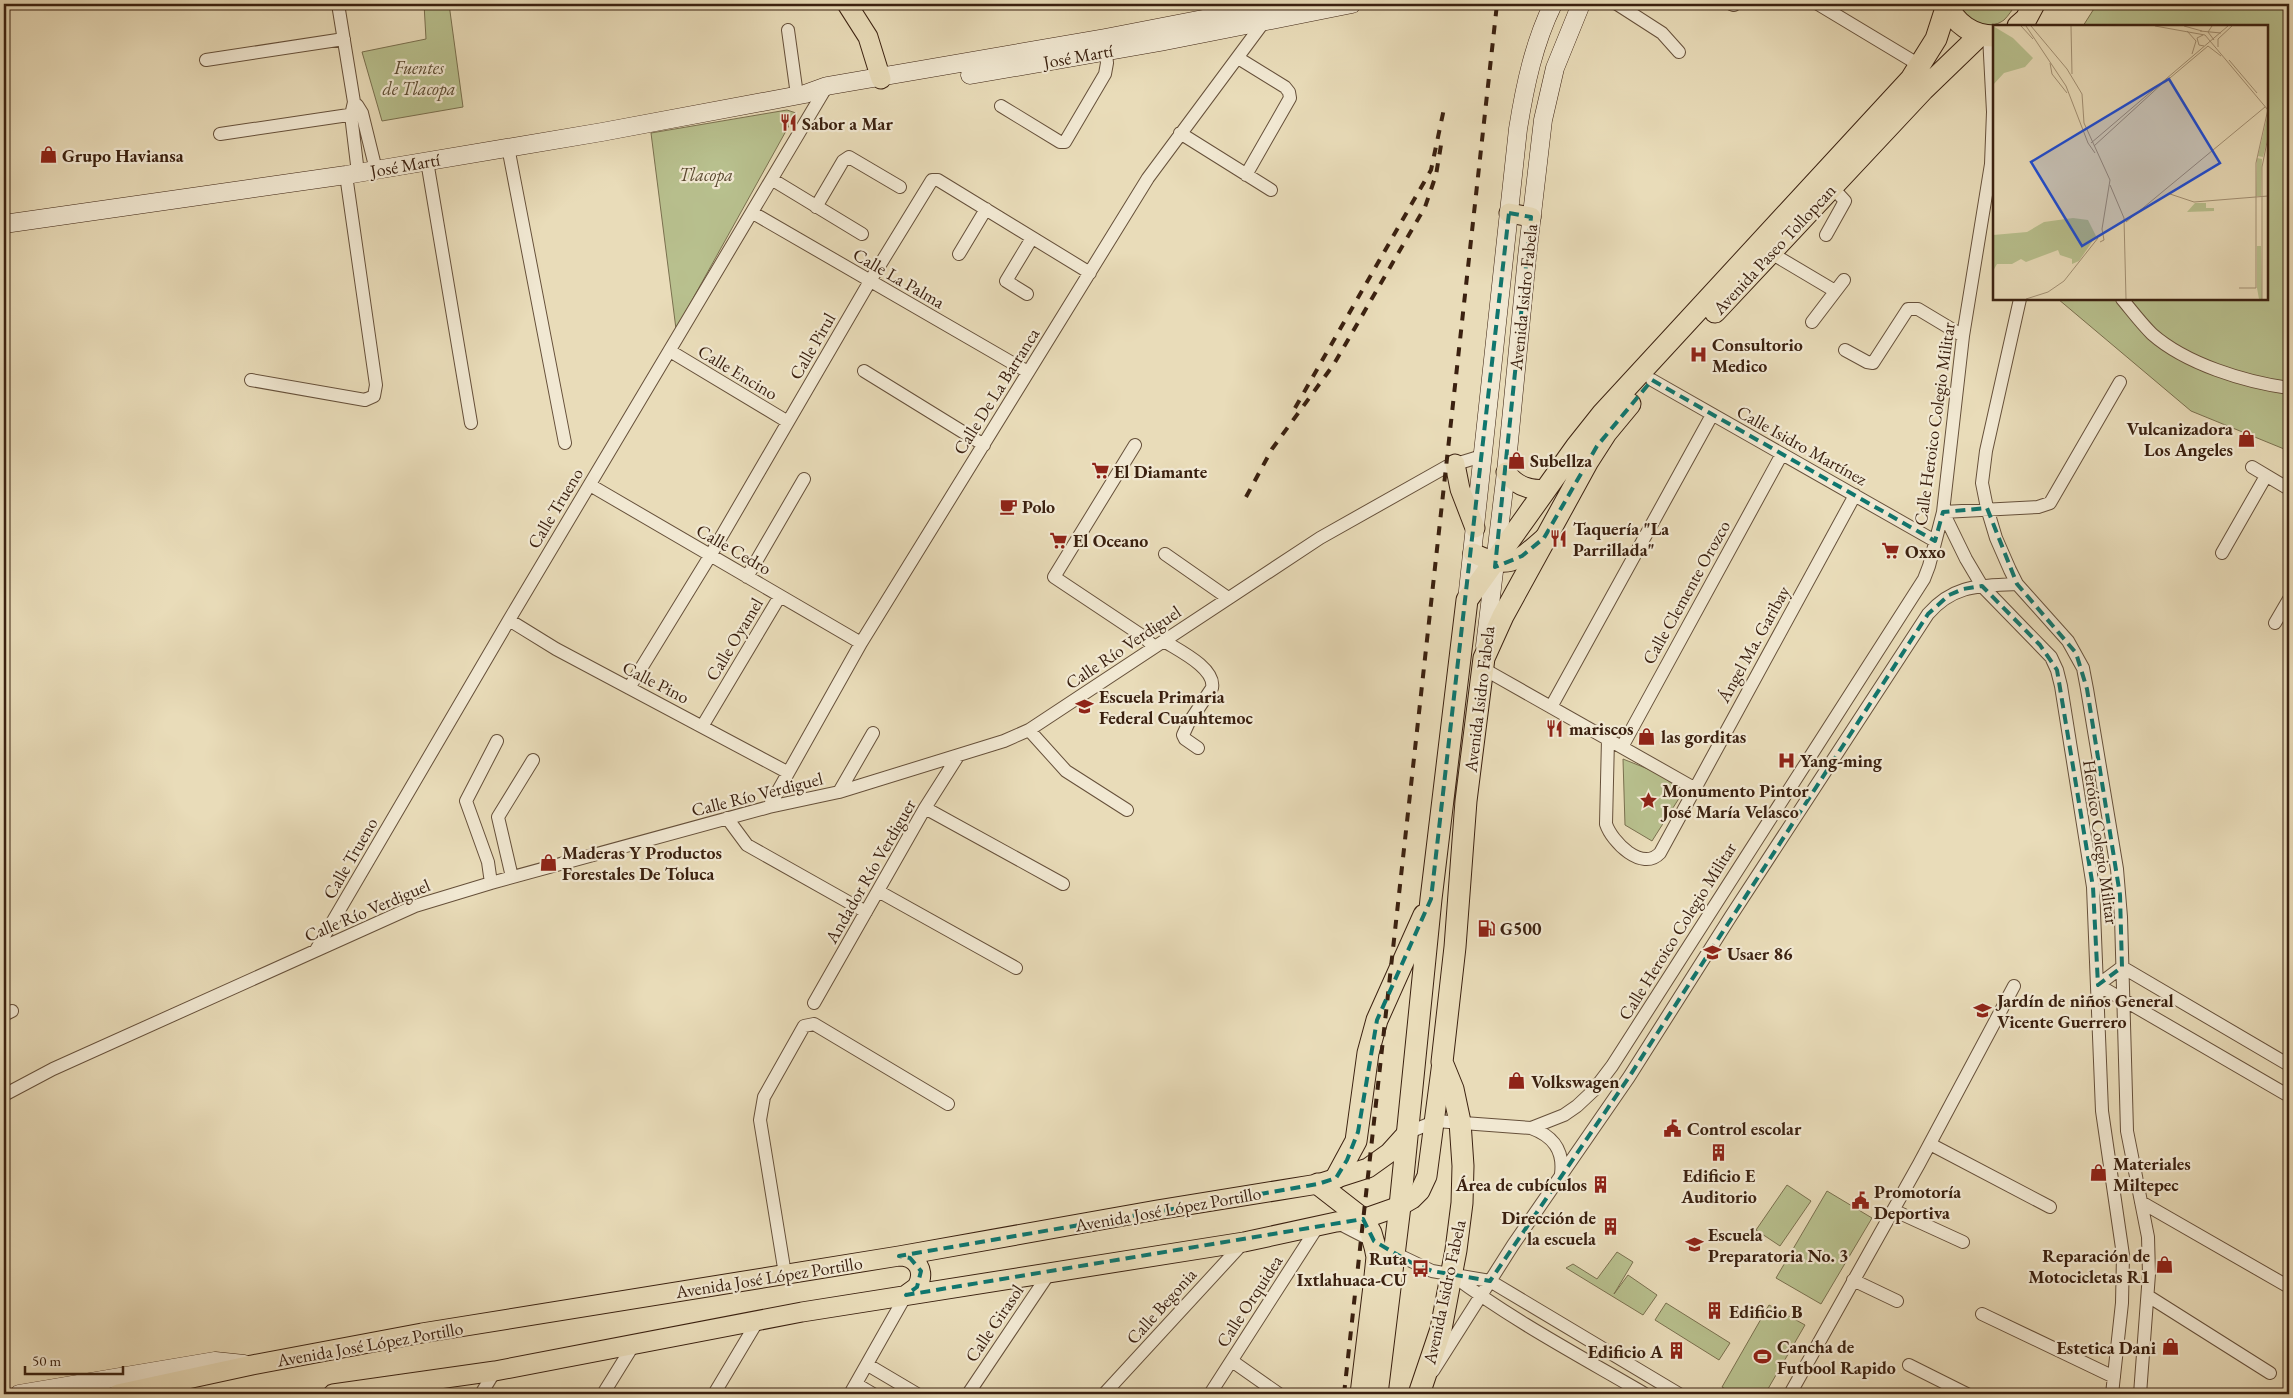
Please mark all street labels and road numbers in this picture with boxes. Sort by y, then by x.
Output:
street label: José Martí [1039,38,1115,74]
street label: José Martí [366,147,442,183]
street label: Avenida Paseo Tollopcan [1707,179,1841,320]
street label: Avenida Isidro Fabela [1504,222,1542,372]
street label: Calle La Palma [849,242,950,314]
street label: Calle Pirul [784,308,840,384]
street label: Calle Heroico Colegio Militar [1908,321,1960,527]
street label: Calle De La Barranca [948,323,1045,459]
street label: Calle Encino [694,339,782,405]
street label: Calle Isidro Martínez [1733,400,1871,490]
street label: Calle Trueno [522,463,588,553]
street label: Calle Clemente Orozco [1637,516,1735,668]
street label: Calle Cedro [692,518,776,580]
street label: Ángel Ma. Garibay [1711,581,1795,707]
street label: Calle Oyamel [700,593,768,685]
street label: Calle Río Verdiguel [1061,600,1185,694]
street label: Avenida Isidro Fabela [1459,624,1499,774]
street label: Calle Pino [619,655,693,709]
street label: Heróico Colegio Militar [2078,758,2124,926]
street label: Calle Río Verdiguel [689,767,825,821]
street label: Andador Río Verdiguer [819,795,921,948]
street label: Calle Trueno [317,813,383,903]
street label: Calle Heroico Colegio Militar [1613,838,1741,1024]
street label: Calle Río Verdiguel [301,873,433,947]
street label: Avenida José López Portillo [1072,1181,1263,1237]
street label: Avenida Isidro Fabela [1417,1217,1471,1367]
street label: Calle Orquidea [1211,1250,1288,1352]
street label: Avenida José López Portillo [673,1251,864,1303]
street label: Calle Begonia [1121,1263,1202,1349]
street label: Calle Girasol [960,1280,1028,1366]
street label: Avenida José López Portillo [274,1316,465,1372]

